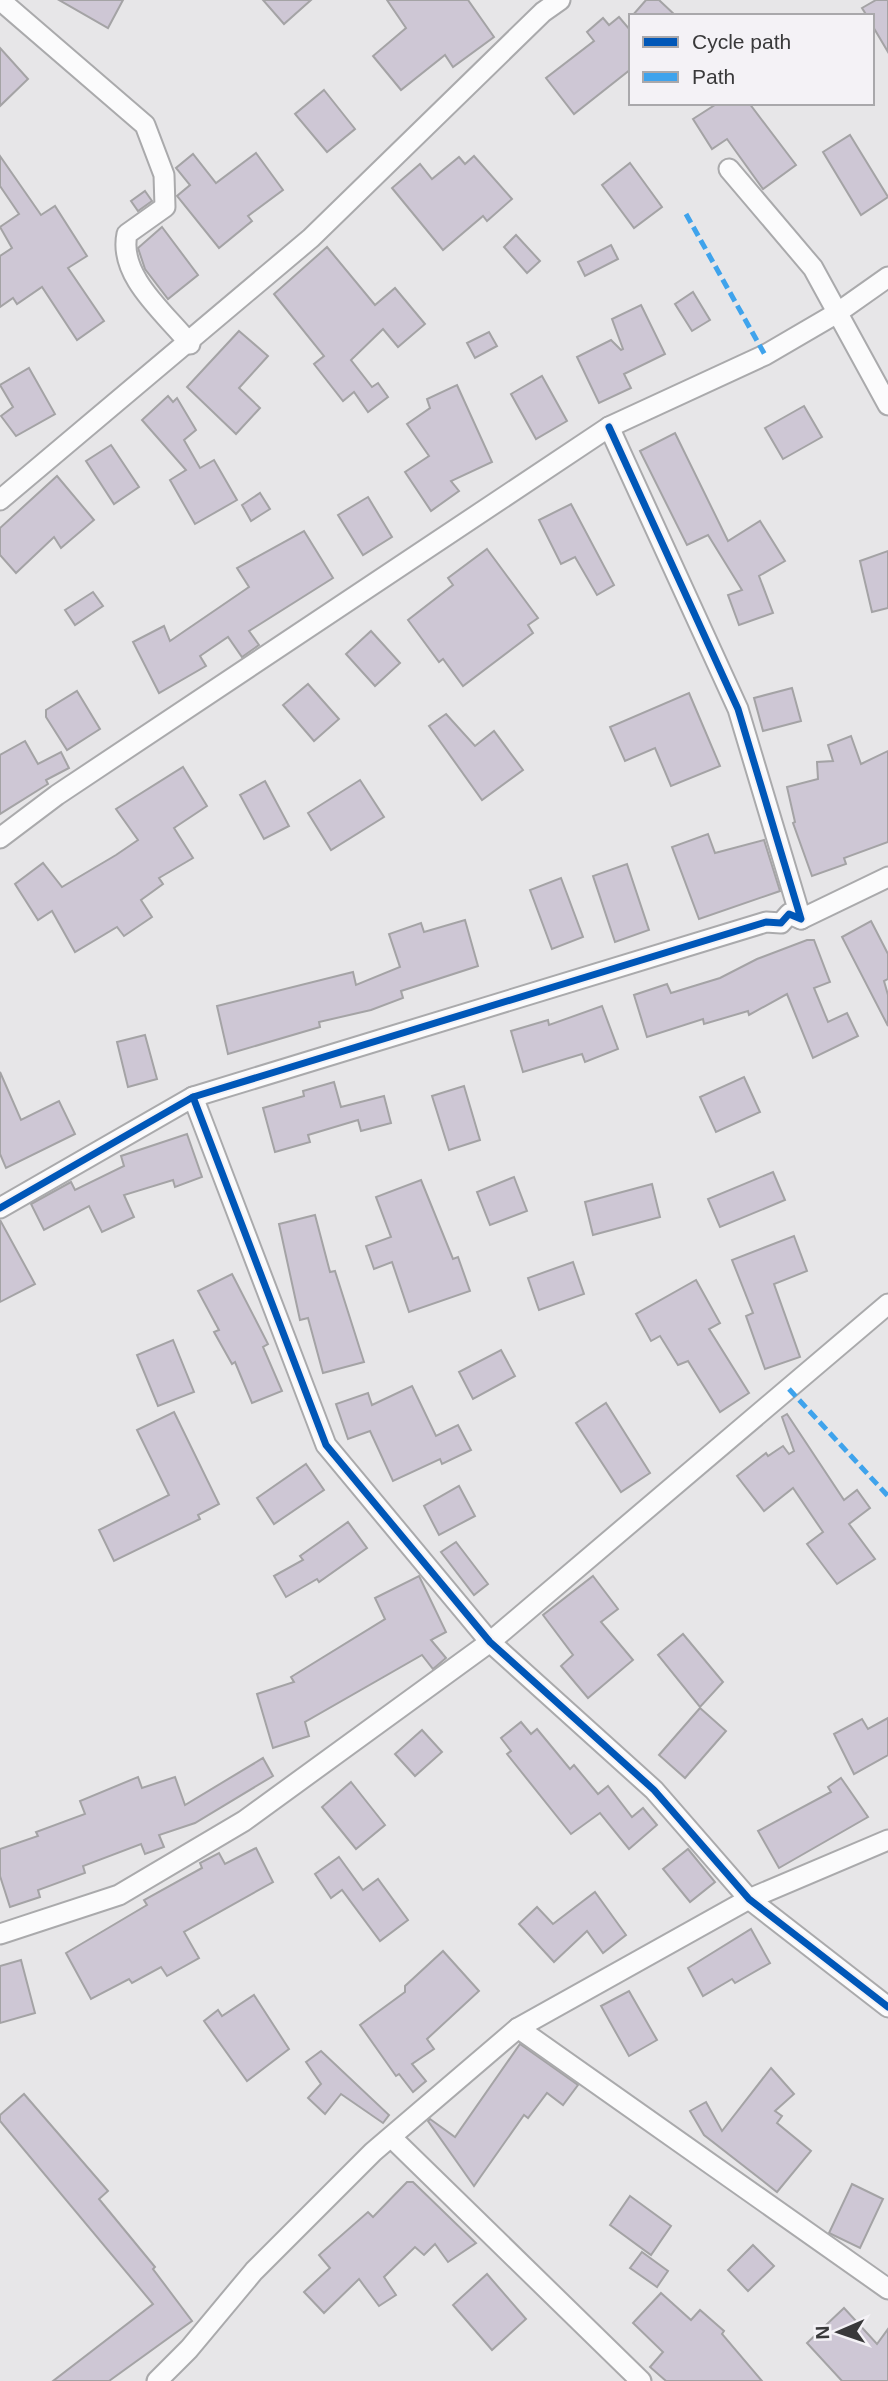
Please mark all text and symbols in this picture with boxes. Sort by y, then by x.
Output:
legend [629,14,874,105]
text: Cycle path [692,30,791,53]
text: Path [692,65,735,88]
north arrow [804,2297,874,2367]
text: N [812,2325,833,2340]

